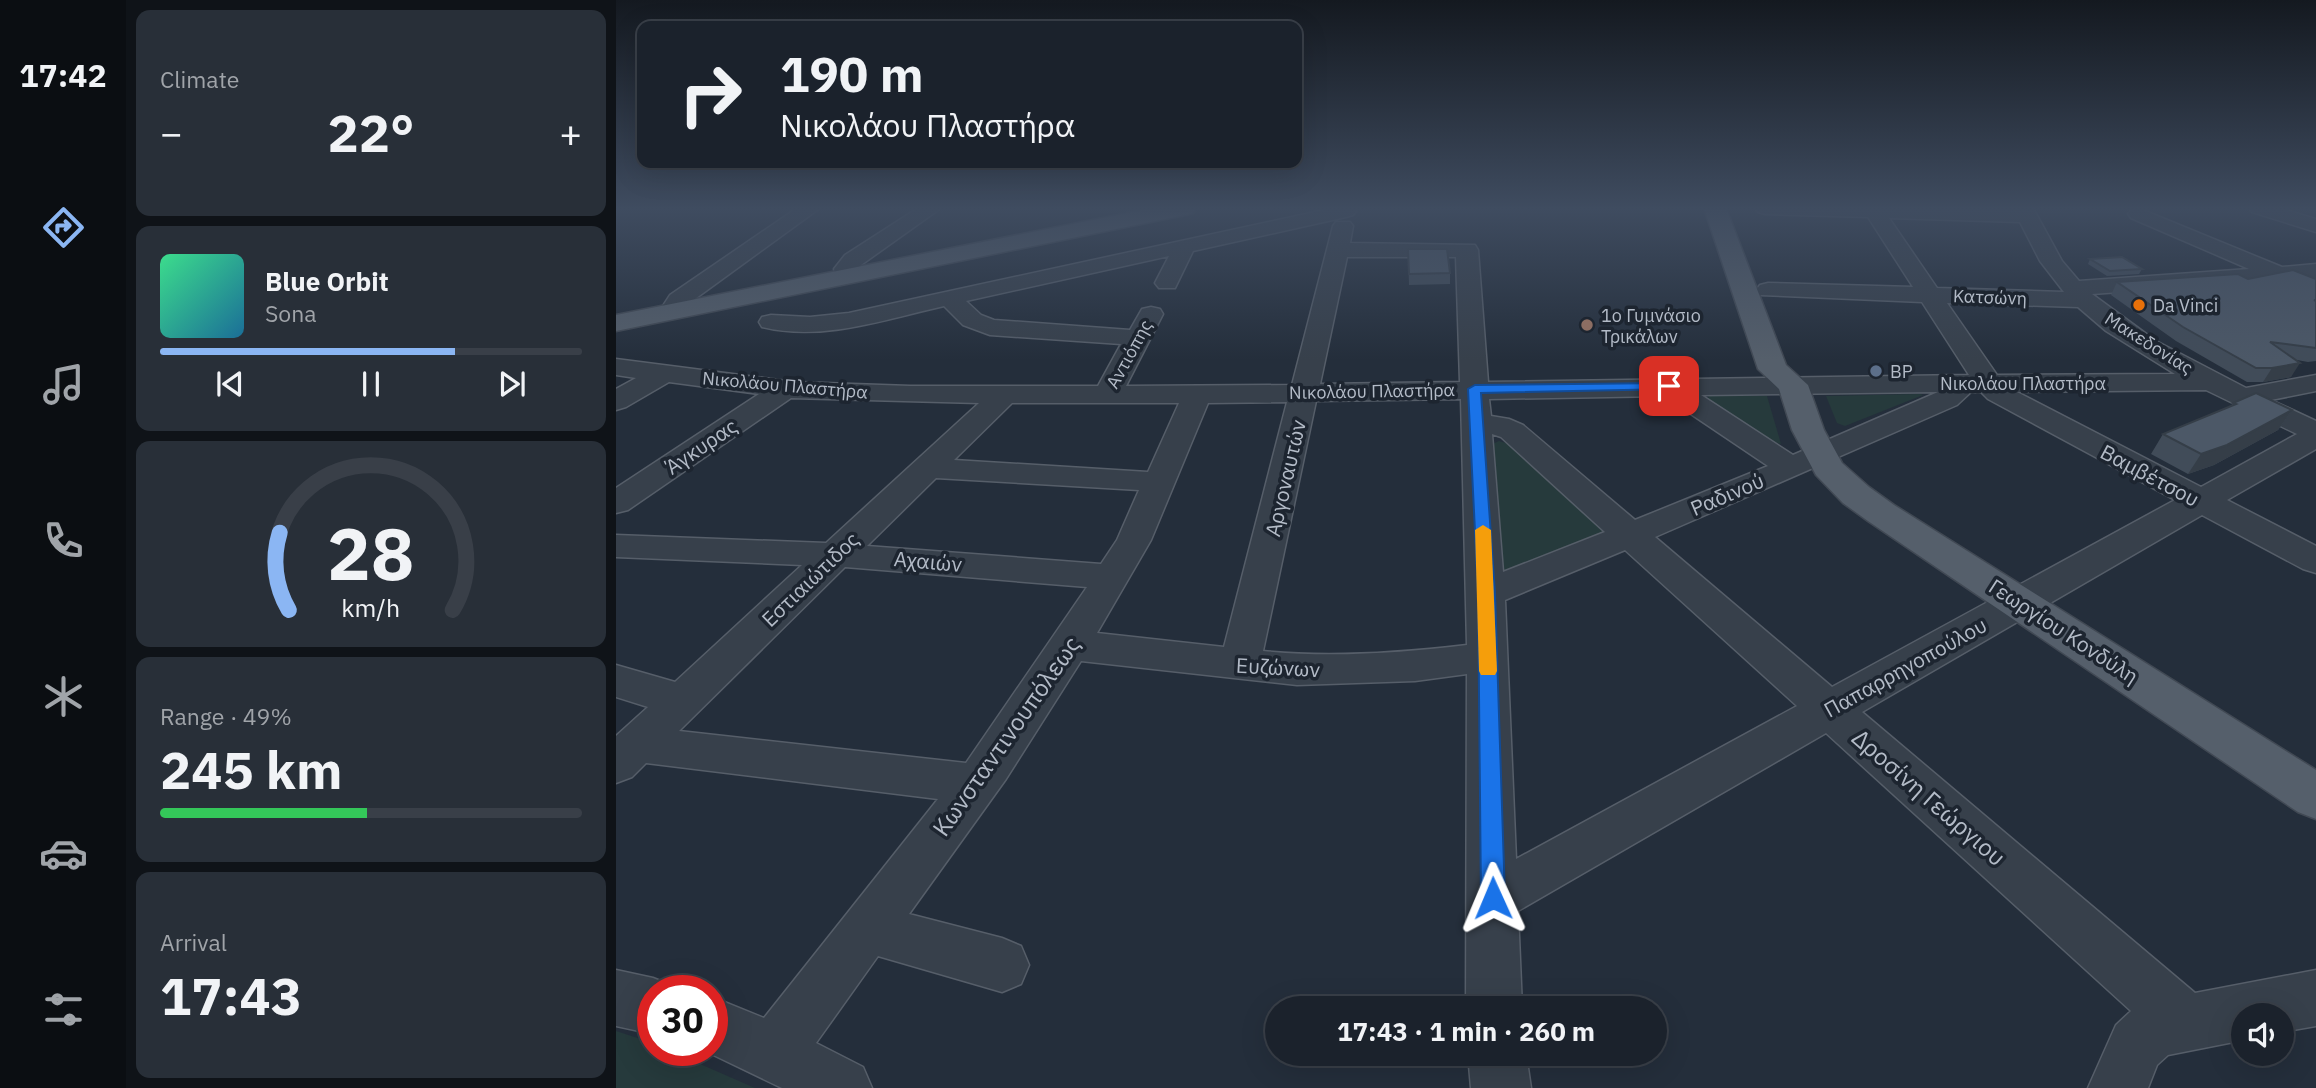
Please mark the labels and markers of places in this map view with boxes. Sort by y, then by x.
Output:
place label: Da Vinci [2153,294,2218,317]
marker: Da Vinci [2131,297,2147,313]
place label: 1ο Γυμνάσιο Τρικάλων [1601,304,1701,348]
marker: 1ο Γυμνάσιο Τρικάλων [1579,317,1595,333]
pin [1639,356,1699,416]
place label: BP [1890,360,1913,383]
marker: BP [1868,363,1884,379]

